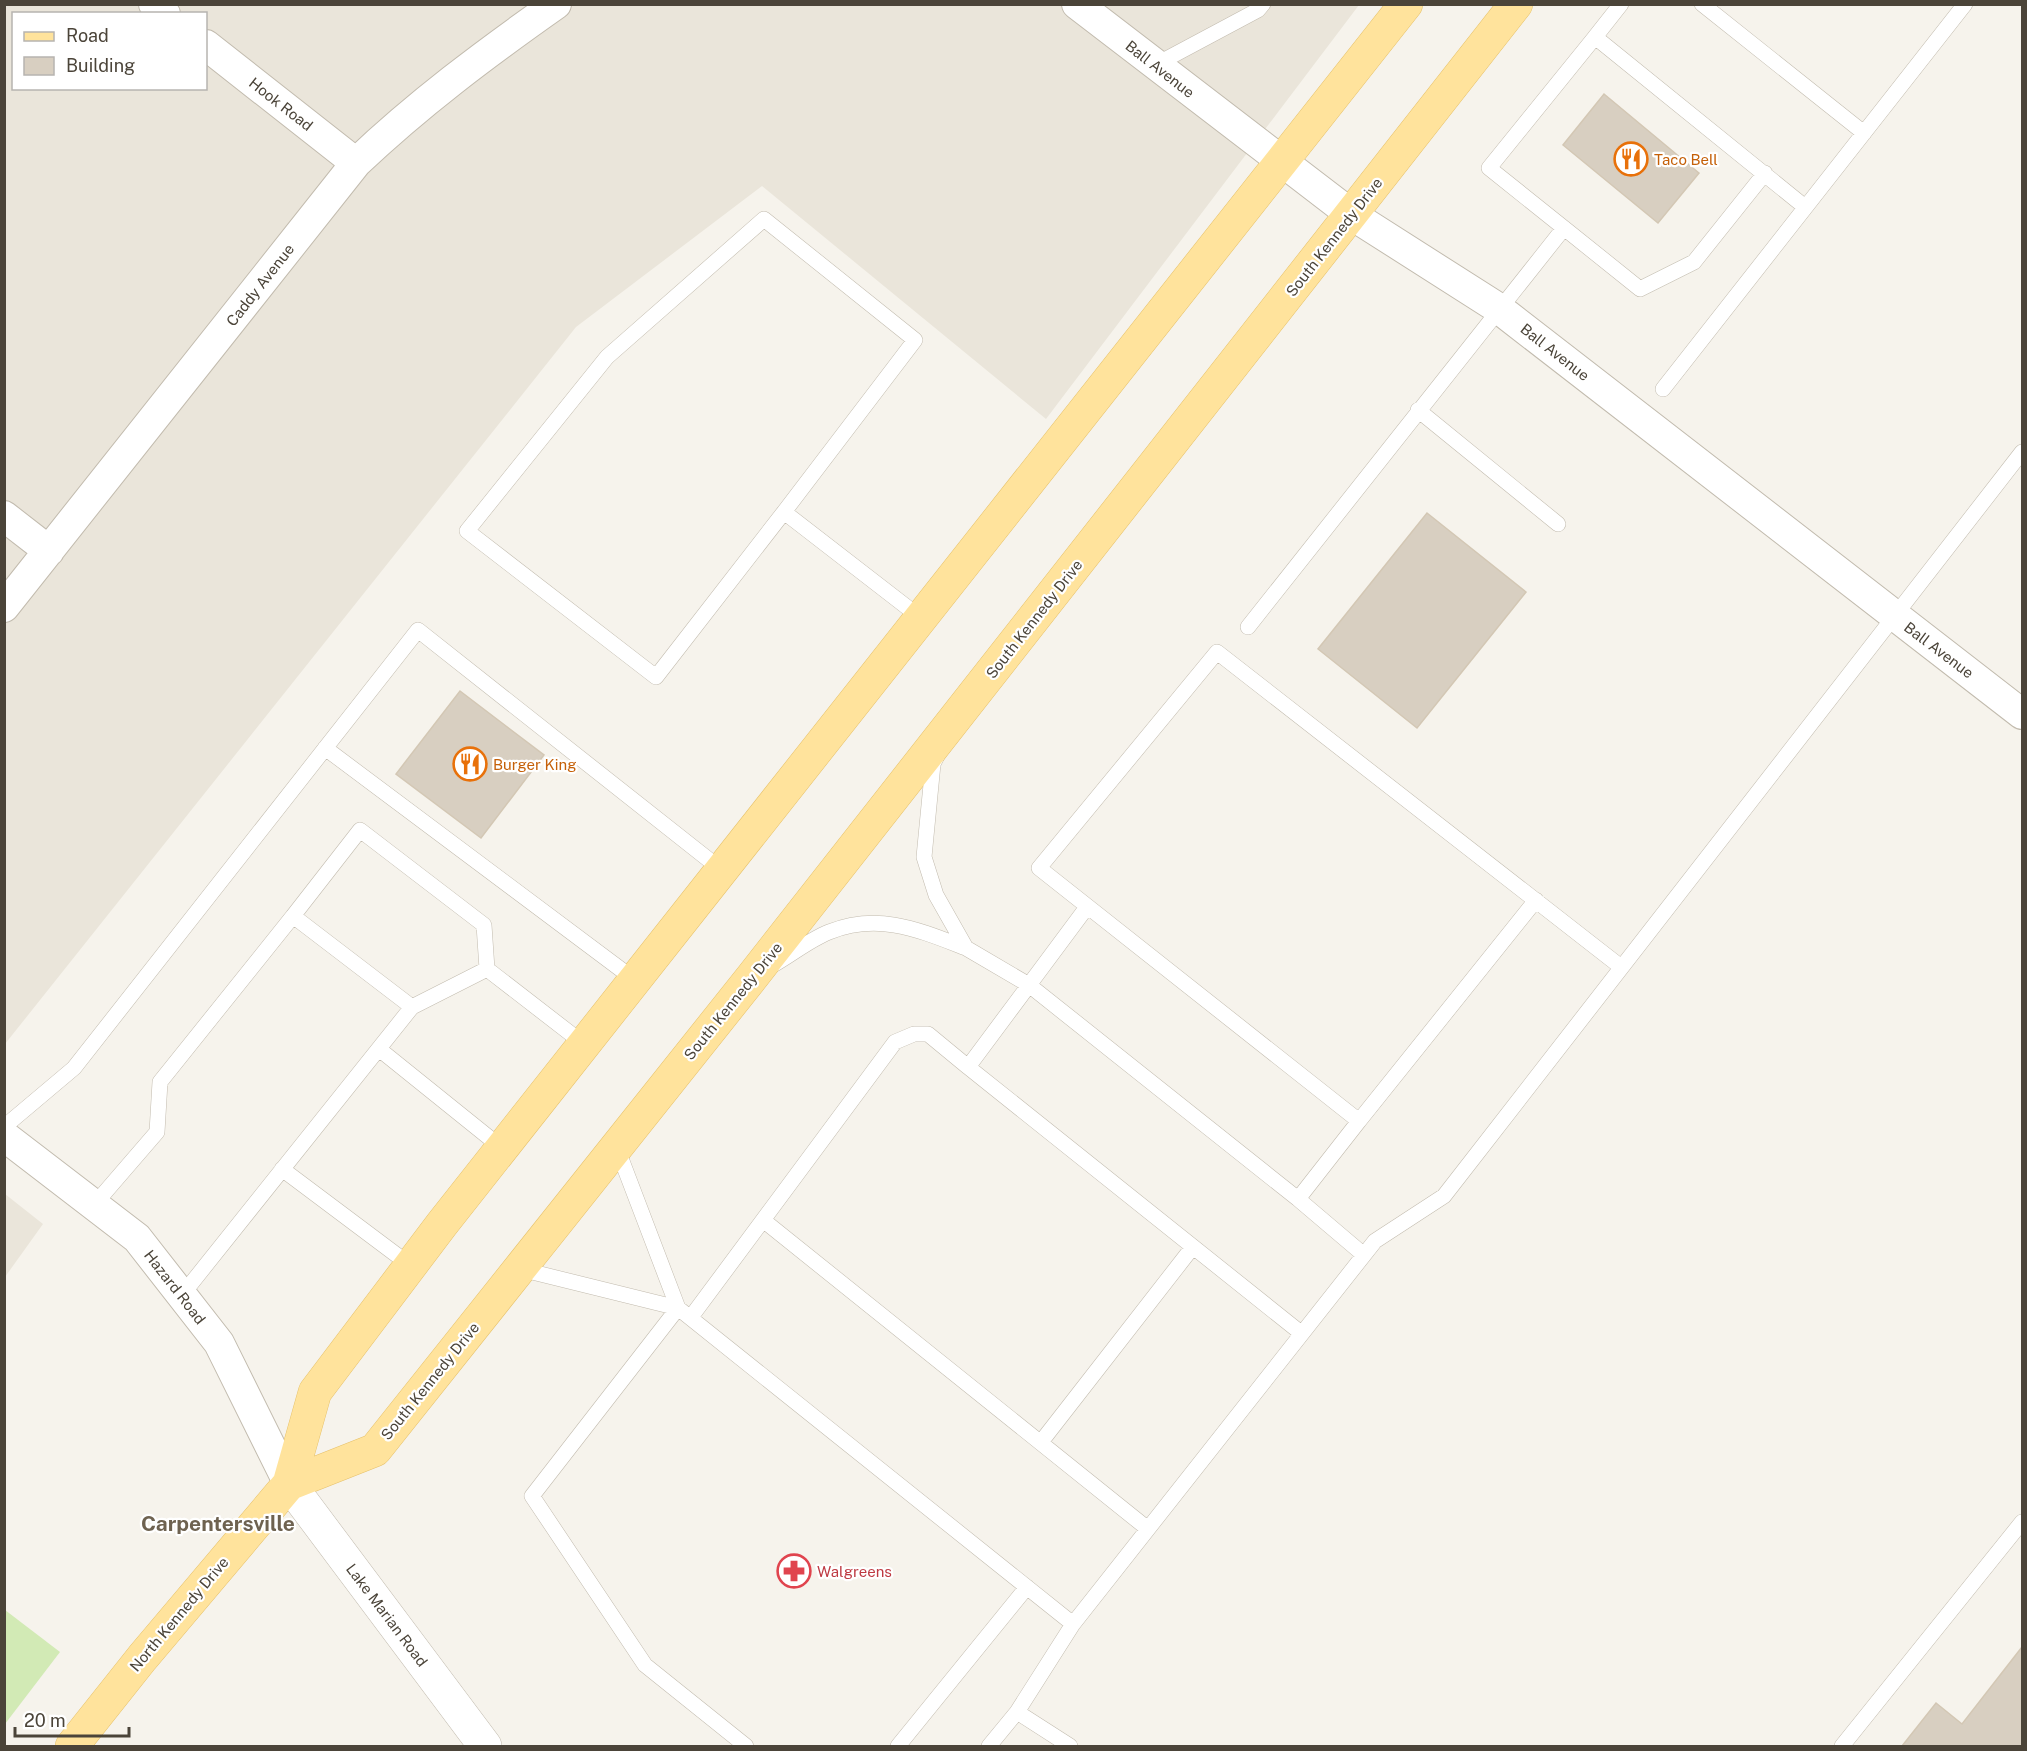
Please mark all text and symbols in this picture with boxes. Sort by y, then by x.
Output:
legend [12,12,207,90]
text: Road [66,25,109,46]
street label: Ball Avenue [1122,37,1198,101]
text: Building [66,55,135,76]
street label: Hook Road [246,74,316,134]
restaurant icon: Taco Bell [1613,141,1649,177]
place label: Taco Bell [1654,151,1718,168]
street label: South Kennedy Drive [1282,174,1386,300]
street label: Caddy Avenue [223,241,297,329]
street label: Ball Avenue [1517,320,1593,384]
street label: South Kennedy Drive [982,556,1086,682]
street label: Ball Avenue [1901,618,1977,682]
restaurant icon: Burger King [452,746,488,782]
place label: Burger King [493,756,577,773]
street label: South Kennedy Drive [680,939,786,1063]
street label: Hazard Road [141,1247,209,1327]
street label: South Kennedy Drive [377,1319,483,1443]
district label: Carpentersville [141,1511,295,1536]
street label: North Kennedy Drive [126,1553,232,1675]
pharmacy icon: Walgreens [776,1553,812,1589]
street label: Lake Marian Road [343,1560,431,1670]
place label: Walgreens [817,1563,892,1580]
scale bar [15,1700,129,1738]
text: 20 m [24,1710,66,1731]

